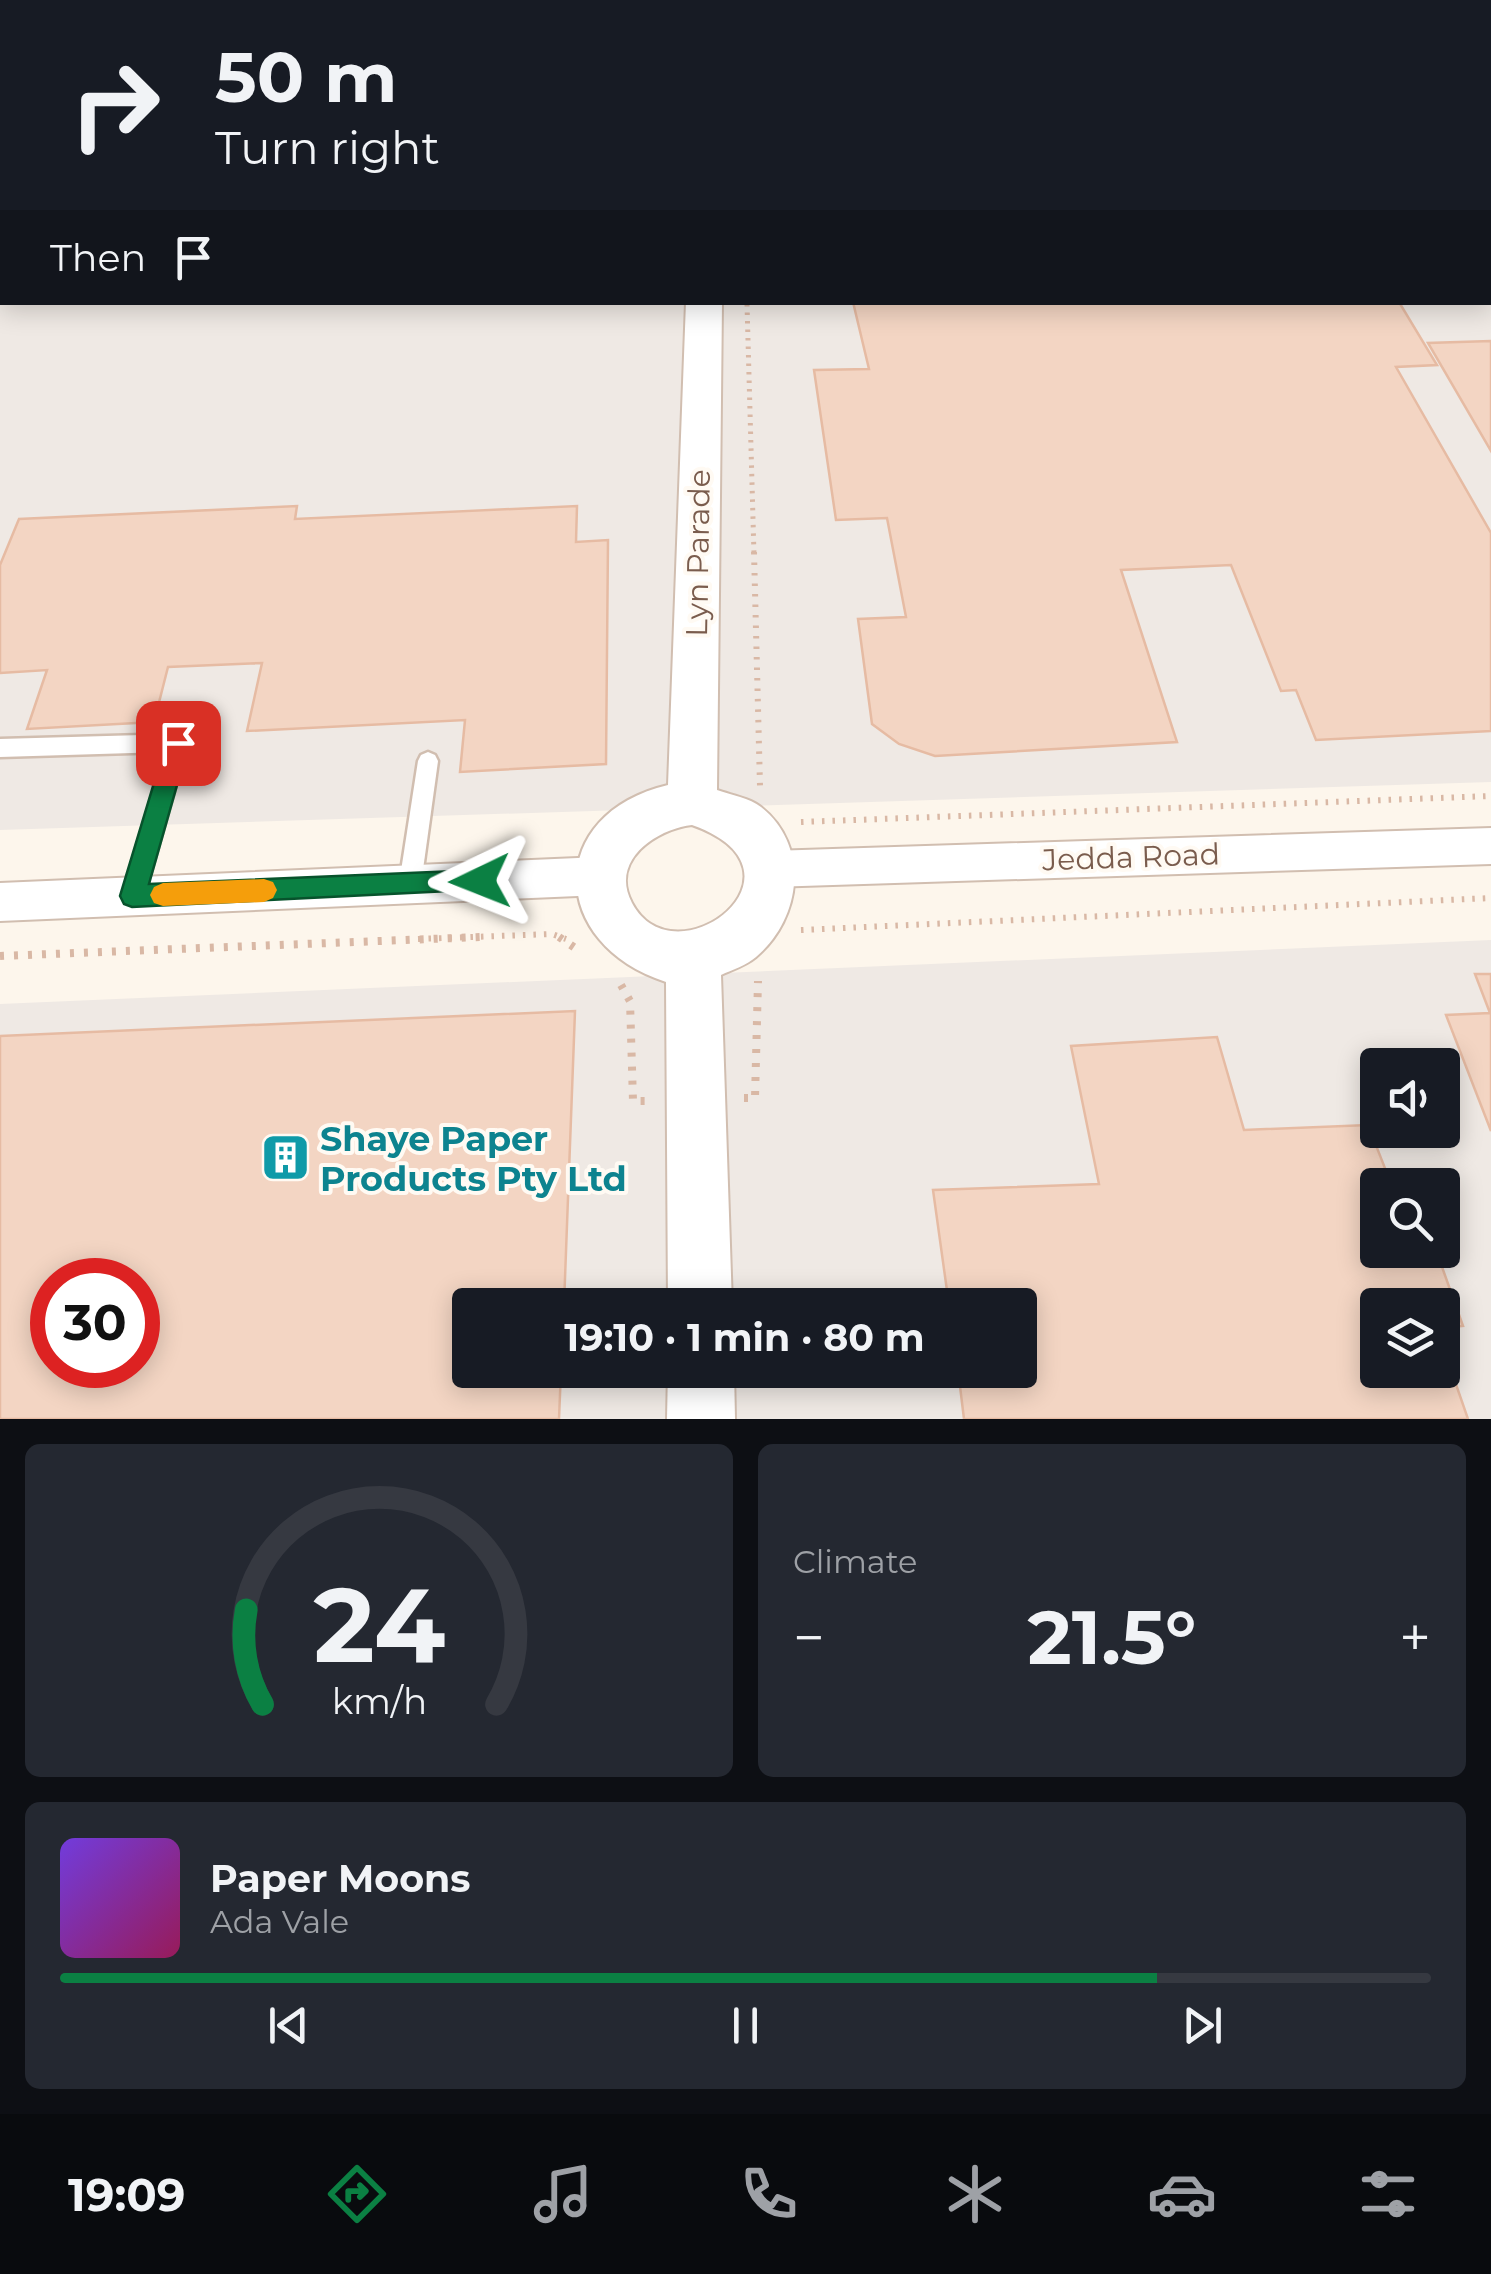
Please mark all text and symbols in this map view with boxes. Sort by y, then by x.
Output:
text: 50 m [215,34,397,120]
icon: right [50,40,180,170]
text: Turn right [215,120,440,175]
icon: arrive [166,230,221,285]
text: Then [50,234,146,281]
street label: Lyn Parade [678,469,718,637]
pin [136,701,221,786]
icon: arrive [151,716,206,771]
position arrow [428,829,532,933]
street label: Jedda Road [1040,835,1221,879]
map controls [1360,1048,1460,1388]
button: sound [1360,1048,1460,1148]
place label: Shaye Paper Products Pty Ltd [320,1117,627,1200]
building icon: Shaye Paper Products Pty Ltd [259,1132,311,1184]
button: search [1360,1168,1460,1268]
speed limit sign: 30 [30,1258,160,1388]
button: layers [1360,1288,1460,1388]
text: 19:10 · 1 min · 80 m [564,1314,925,1361]
text: Climate [793,1542,917,1581]
text: 24 [313,1561,445,1688]
text: 21.5° [1028,1591,1196,1683]
text: − [793,1604,825,1671]
text: + [1399,1604,1431,1671]
text: km/h [331,1679,427,1723]
text: Paper Moons [210,1855,471,1902]
text: Ada Vale [210,1902,349,1941]
icon: previous [261,1998,316,2053]
icon: pause [718,1998,773,2053]
icon: next [1175,1998,1230,2053]
icon: directions [322,2159,392,2229]
icon: music [528,2159,598,2229]
icon: phone [734,2159,804,2229]
icon: climate [940,2159,1010,2229]
icon: car [1147,2159,1217,2229]
icon: filters [1353,2159,1423,2229]
text: 19:09 [68,2167,185,2222]

